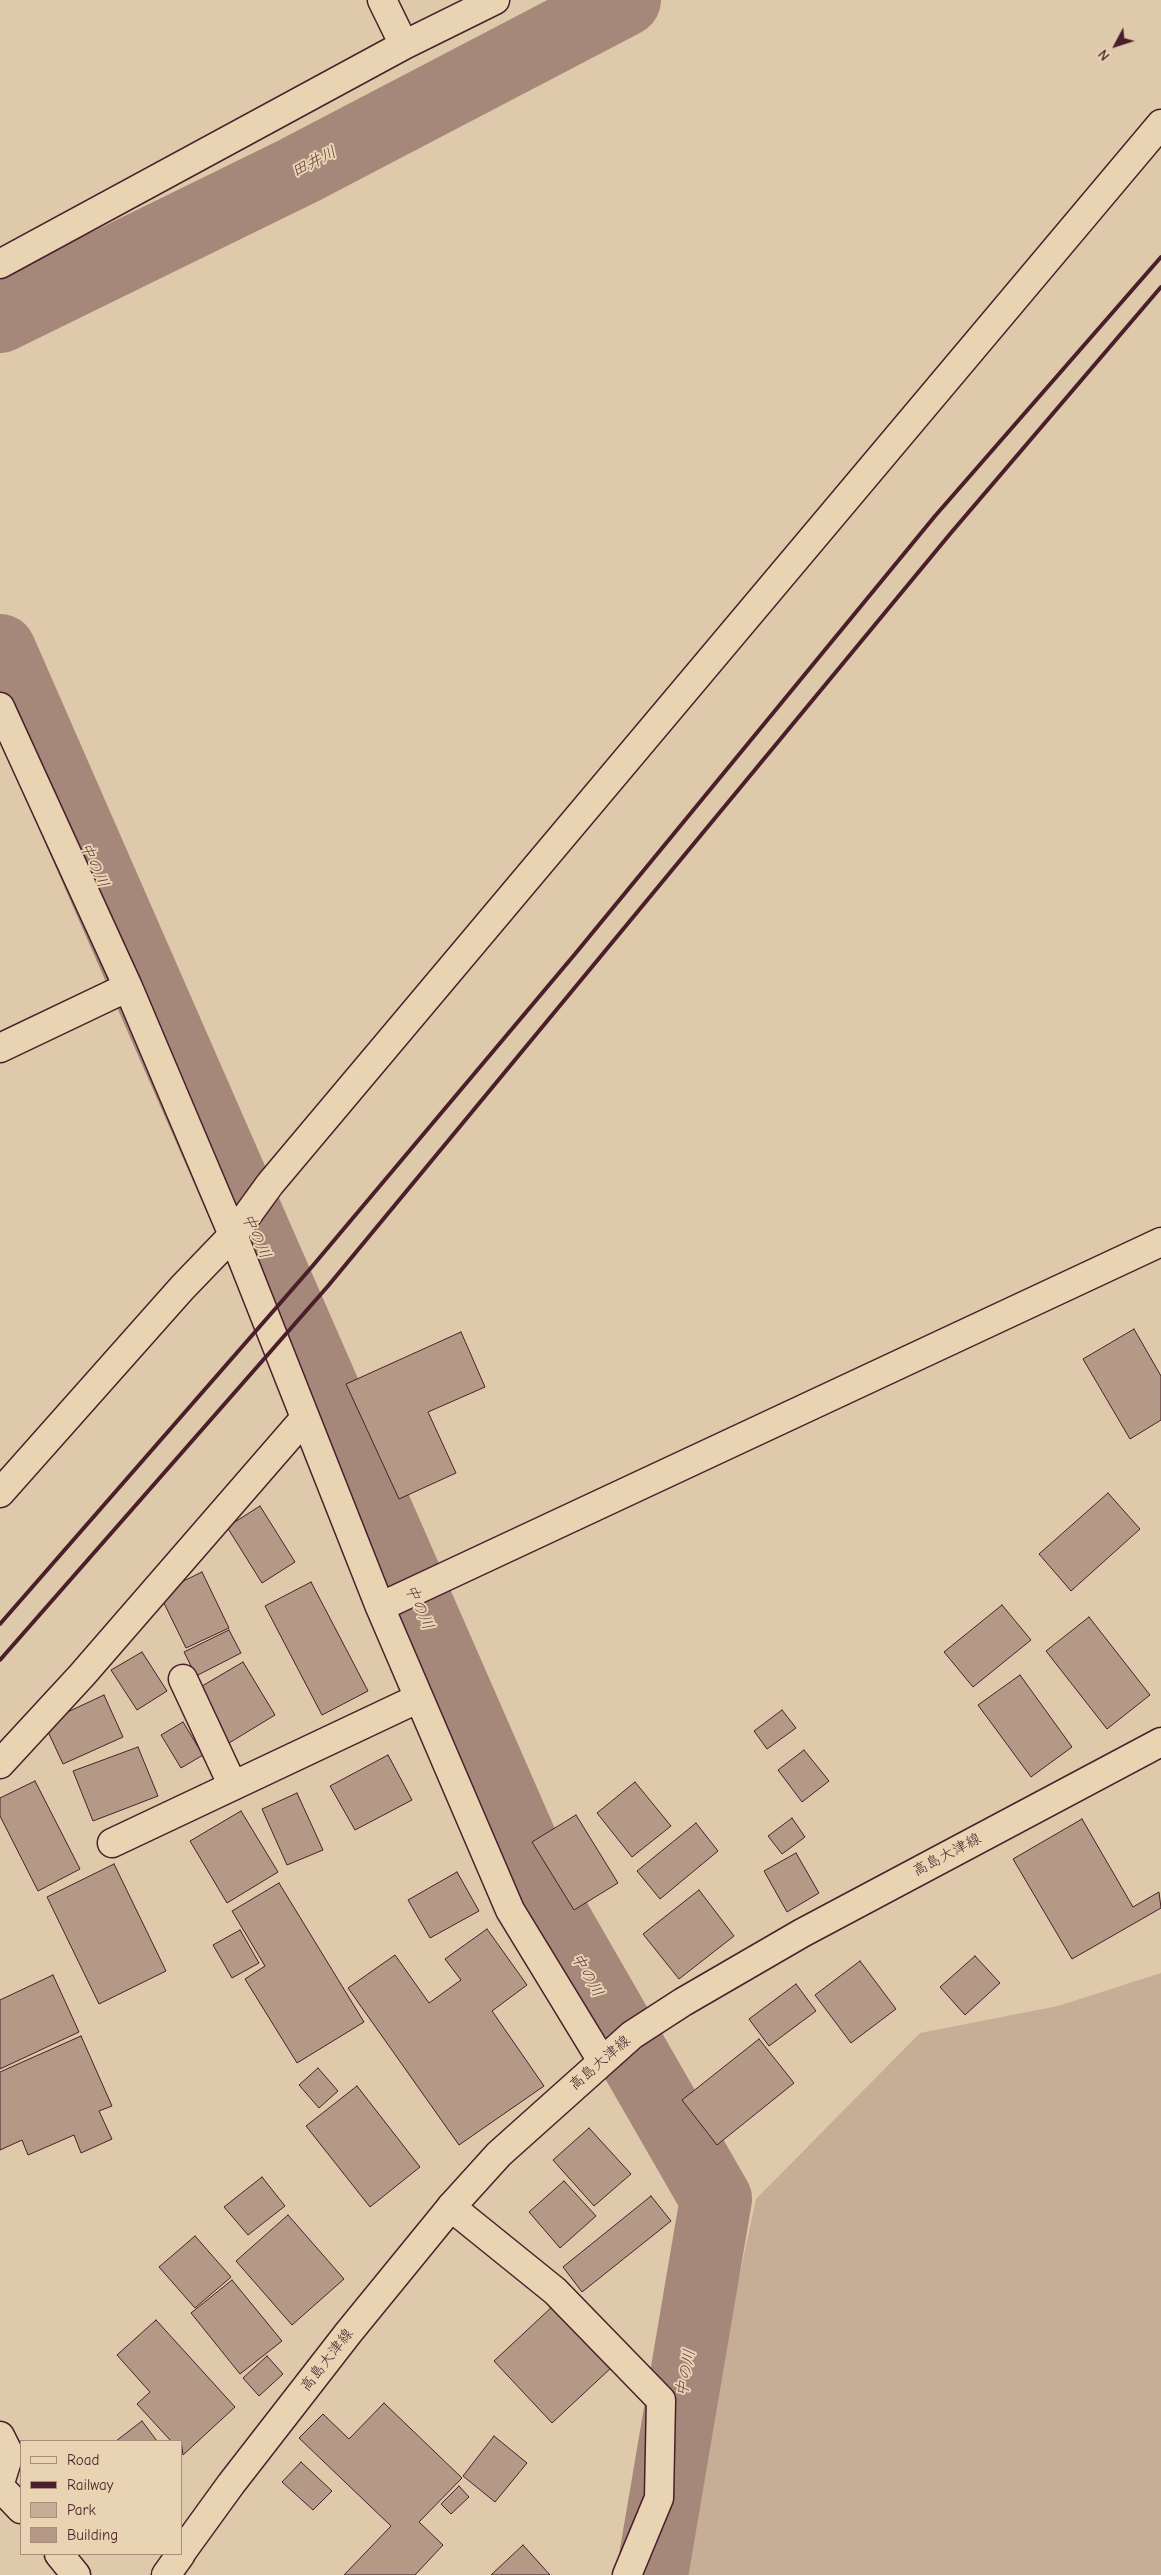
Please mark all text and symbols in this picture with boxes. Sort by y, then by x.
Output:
north arrow [1091,20,1141,70]
text: N [1095,46,1114,64]
water label: 田井川 [288,143,340,181]
water label: 中の川 [75,839,113,891]
water label: 中の川 [237,1210,275,1262]
water label: 中の川 [400,1581,438,1633]
street label: 高島大津線 [910,1829,984,1881]
water label: 中の川 [567,1949,607,2001]
street label: 高島大津線 [566,2032,634,2094]
street label: 高島大津線 [297,2325,357,2395]
water label: 中の川 [672,2348,700,2398]
legend [20,2440,182,2555]
text: Road [67,2451,99,2469]
text: Railway [67,2476,113,2494]
text: Park [67,2501,96,2519]
text: Building [67,2526,118,2544]

